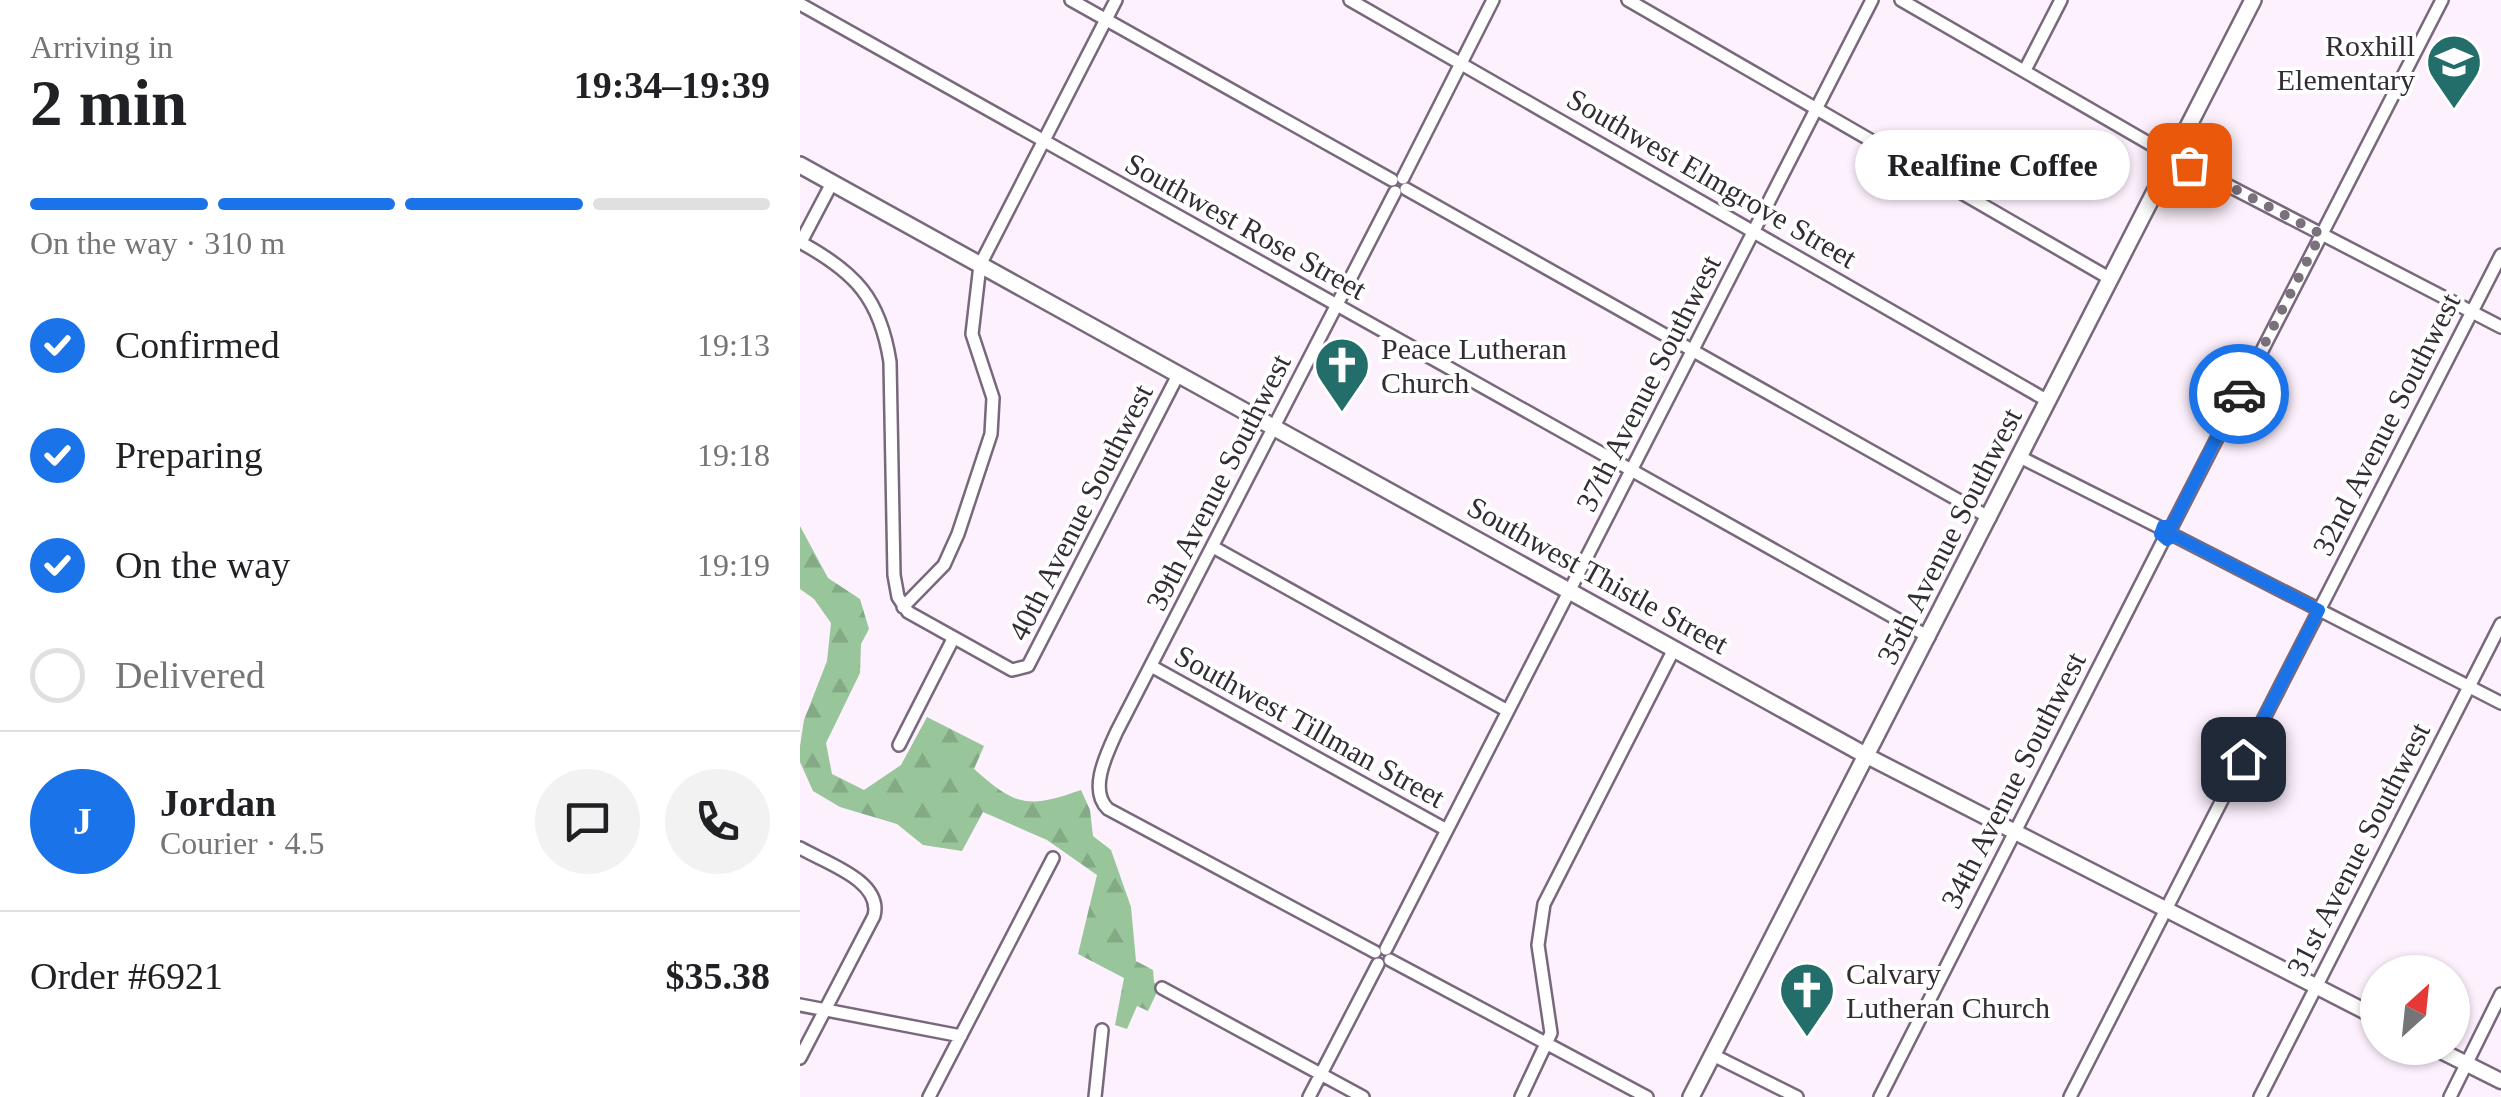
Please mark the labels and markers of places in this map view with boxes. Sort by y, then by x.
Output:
place label: Roxhill Elementary [2277,29,2415,96]
school or university icon: Roxhill Elementary [2424,32,2484,111]
pin [2147,123,2232,208]
callout: Realfine Coffee [1854,130,2129,200]
place label: Peace Lutheran Church [1381,332,1567,399]
church icon: Peace Lutheran Church [1312,335,1372,414]
pin [2201,717,2286,802]
place label: Calvary Lutheran Church [1846,957,2050,1024]
church icon: Calvary Lutheran Church [1777,960,1837,1039]

